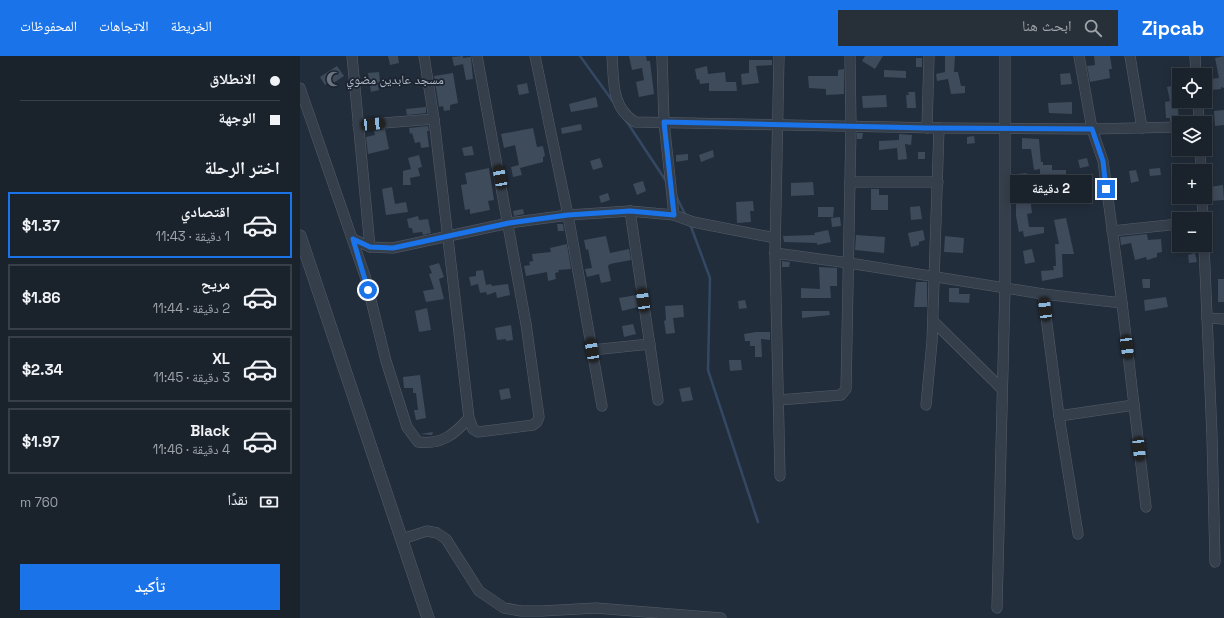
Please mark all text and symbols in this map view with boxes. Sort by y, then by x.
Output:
search box [838,10,1118,46]
text: ابحث هنا [1022,16,1072,35]
text: Zipcab [1142,16,1204,41]
text: المحفوظات [20,17,77,35]
text: الاتجاهات [99,17,149,35]
text: الخريطة [171,17,212,35]
icon: search [1082,17,1104,39]
map controls [1172,68,1212,252]
button: locate [1172,68,1212,108]
text: الانطلاق [210,69,256,88]
mosque icon: مسجد عابدين مضوي [325,70,343,88]
place label: مسجد عابدين مضوي [346,71,444,90]
text: الوجهة [218,108,256,127]
button: layers [1172,116,1212,156]
car [361,117,385,131]
text: اختر الرحلة [204,156,280,179]
car [492,164,508,190]
button: + [1172,164,1212,204]
callout: 2 دقيقة [1010,175,1092,203]
text: 2 دقيقة [1032,180,1070,197]
route end [1097,180,1115,198]
text: اقتصادي [181,202,230,221]
icon: car [242,207,278,243]
button: − [1172,212,1212,252]
text: $1.37 [22,216,60,235]
text: 1 دقيقة · 11:43 [156,228,230,245]
text: مريح [201,274,230,293]
icon: car [242,279,278,315]
route start [359,281,377,299]
car [635,287,651,313]
text: $1.86 [22,288,61,307]
car [1038,296,1052,322]
text: 2 دقيقة · 11:44 [153,300,230,317]
car [1120,334,1134,360]
car [584,337,600,363]
text: XL [212,349,230,368]
icon: car [242,351,278,387]
text: $2.34 [22,360,63,379]
text: 3 دقيقة · 11:45 [153,369,230,386]
text: Black [190,421,230,440]
icon: car [242,423,278,459]
text: $1.97 [22,432,60,451]
car [1132,436,1146,462]
text: 4 دقيقة · 11:46 [153,441,230,458]
text: نقدًا [227,490,248,509]
icon: cash [258,491,280,513]
text: 760 m [20,494,58,511]
button: تأكيد [20,564,280,610]

